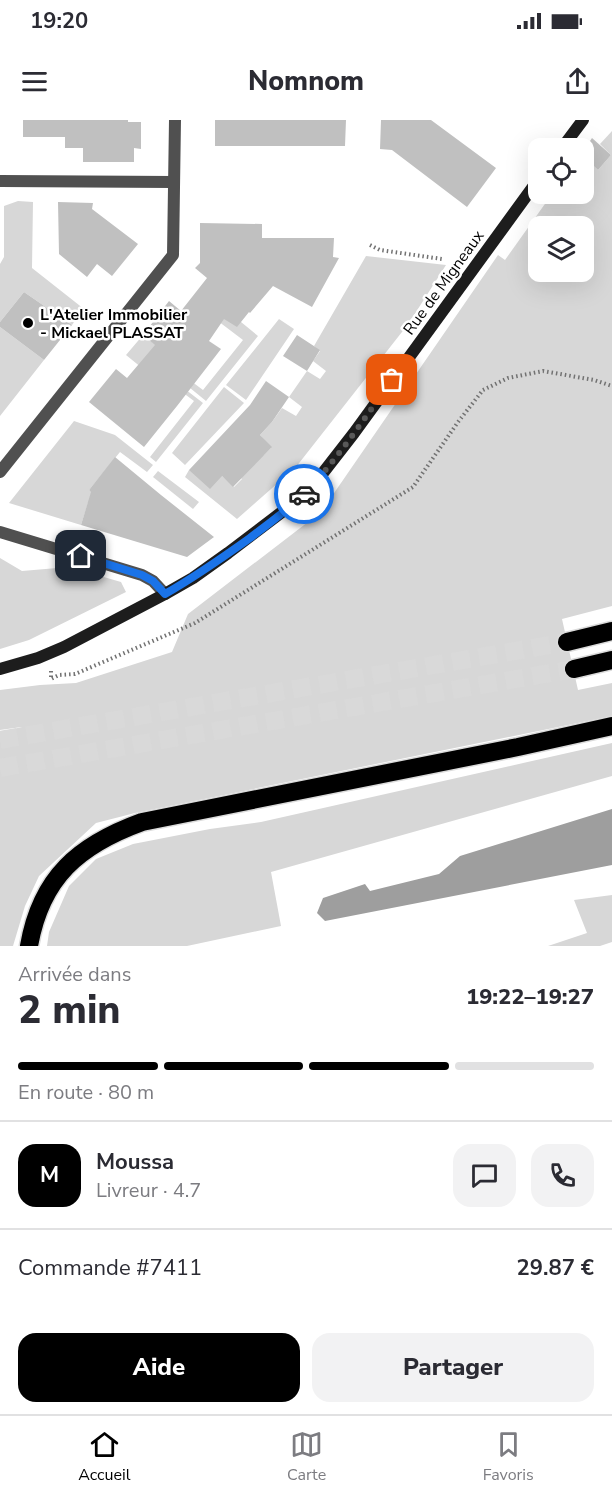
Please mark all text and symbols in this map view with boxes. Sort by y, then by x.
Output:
text: 19:20 [30,6,88,36]
text: Nomnom [248,63,364,100]
icon: menu [18,65,51,98]
icon: share [561,65,594,98]
map controls [528,138,594,282]
button: locate [528,138,594,204]
button: layers [528,216,594,282]
street label: Rue de Migneaux [398,225,490,339]
place label: L'Atelier Immobilier - Mickael PLASSAT [40,304,188,344]
marker: L'Atelier Immobilier - Mickael PLASSAT [21,316,35,330]
pin [366,354,417,405]
icon: bag [375,363,408,396]
courier [274,464,334,524]
icon: car [288,478,321,511]
pin [55,530,106,581]
icon: home [64,539,97,572]
text: Arrivée dans [18,961,131,988]
text: 19:22–19:27 [466,982,594,1012]
text: 2 min [18,984,121,1037]
text: En route · 80 m [18,1079,154,1106]
button: chat [453,1144,516,1207]
button: phone [531,1144,594,1207]
text: Moussa [96,1147,174,1177]
text: M [40,1160,59,1190]
text: Livreur · 4.7 [96,1177,201,1204]
text: Commande #7411 [18,1253,202,1283]
text: 29.87 € [517,1253,594,1283]
button: Aide [18,1333,300,1402]
button: Partager [312,1333,594,1402]
tab: Accueil [78,1428,130,1486]
tab: Carte [287,1428,326,1486]
tab: Favoris [483,1428,534,1486]

